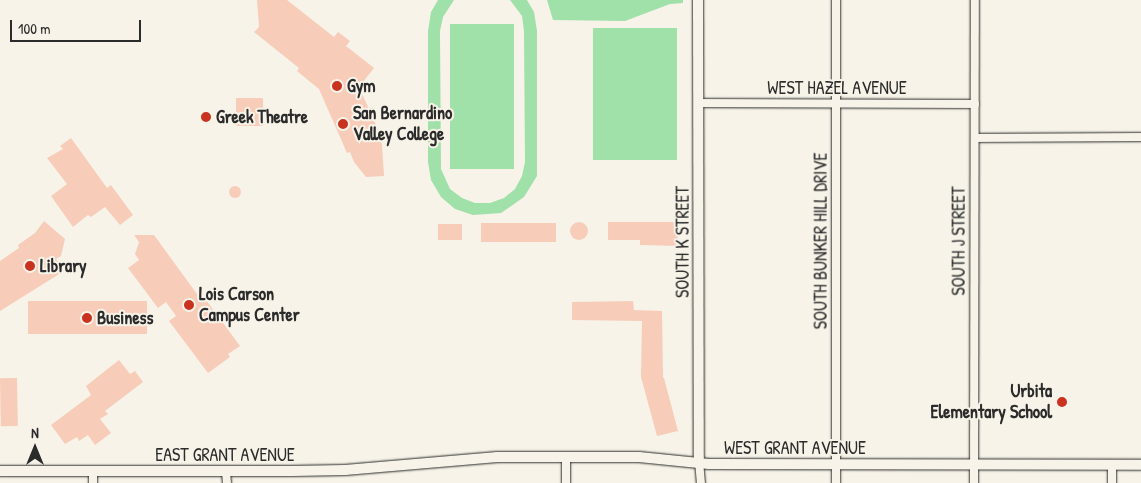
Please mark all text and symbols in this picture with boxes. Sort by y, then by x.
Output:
scale bar [12,10,144,42]
text: 100 m [18,18,51,39]
place label: Gym [347,75,375,97]
street label: WEST HAZEL AVENUE [767,77,907,99]
marker: Gym [331,80,343,92]
place label: San Bernardino Valley College [353,103,452,146]
place label: Greek Theatre [216,106,308,128]
marker: Greek Theatre [200,111,212,123]
marker: San Bernardino Valley College [337,118,349,130]
street label: SOUTH BUNKER HILL DRIVE [810,153,832,329]
street label: SOUTH K STREET [672,186,694,298]
street label: SOUTH J STREET [948,186,970,296]
place label: Library [40,255,87,277]
marker: Library [24,260,36,272]
place label: Lois Carson Campus Center [199,284,300,326]
marker: Lois Carson Campus Center [183,299,195,311]
place label: Business [97,307,153,329]
marker: Business [81,312,93,324]
place label: Urbita Elementary School [931,381,1052,424]
marker: Urbita Elementary School [1056,396,1068,408]
north arrow [10,423,60,473]
text: N [31,423,39,442]
street label: WEST GRANT AVENUE [724,437,866,459]
street label: EAST GRANT AVENUE [155,444,295,466]

